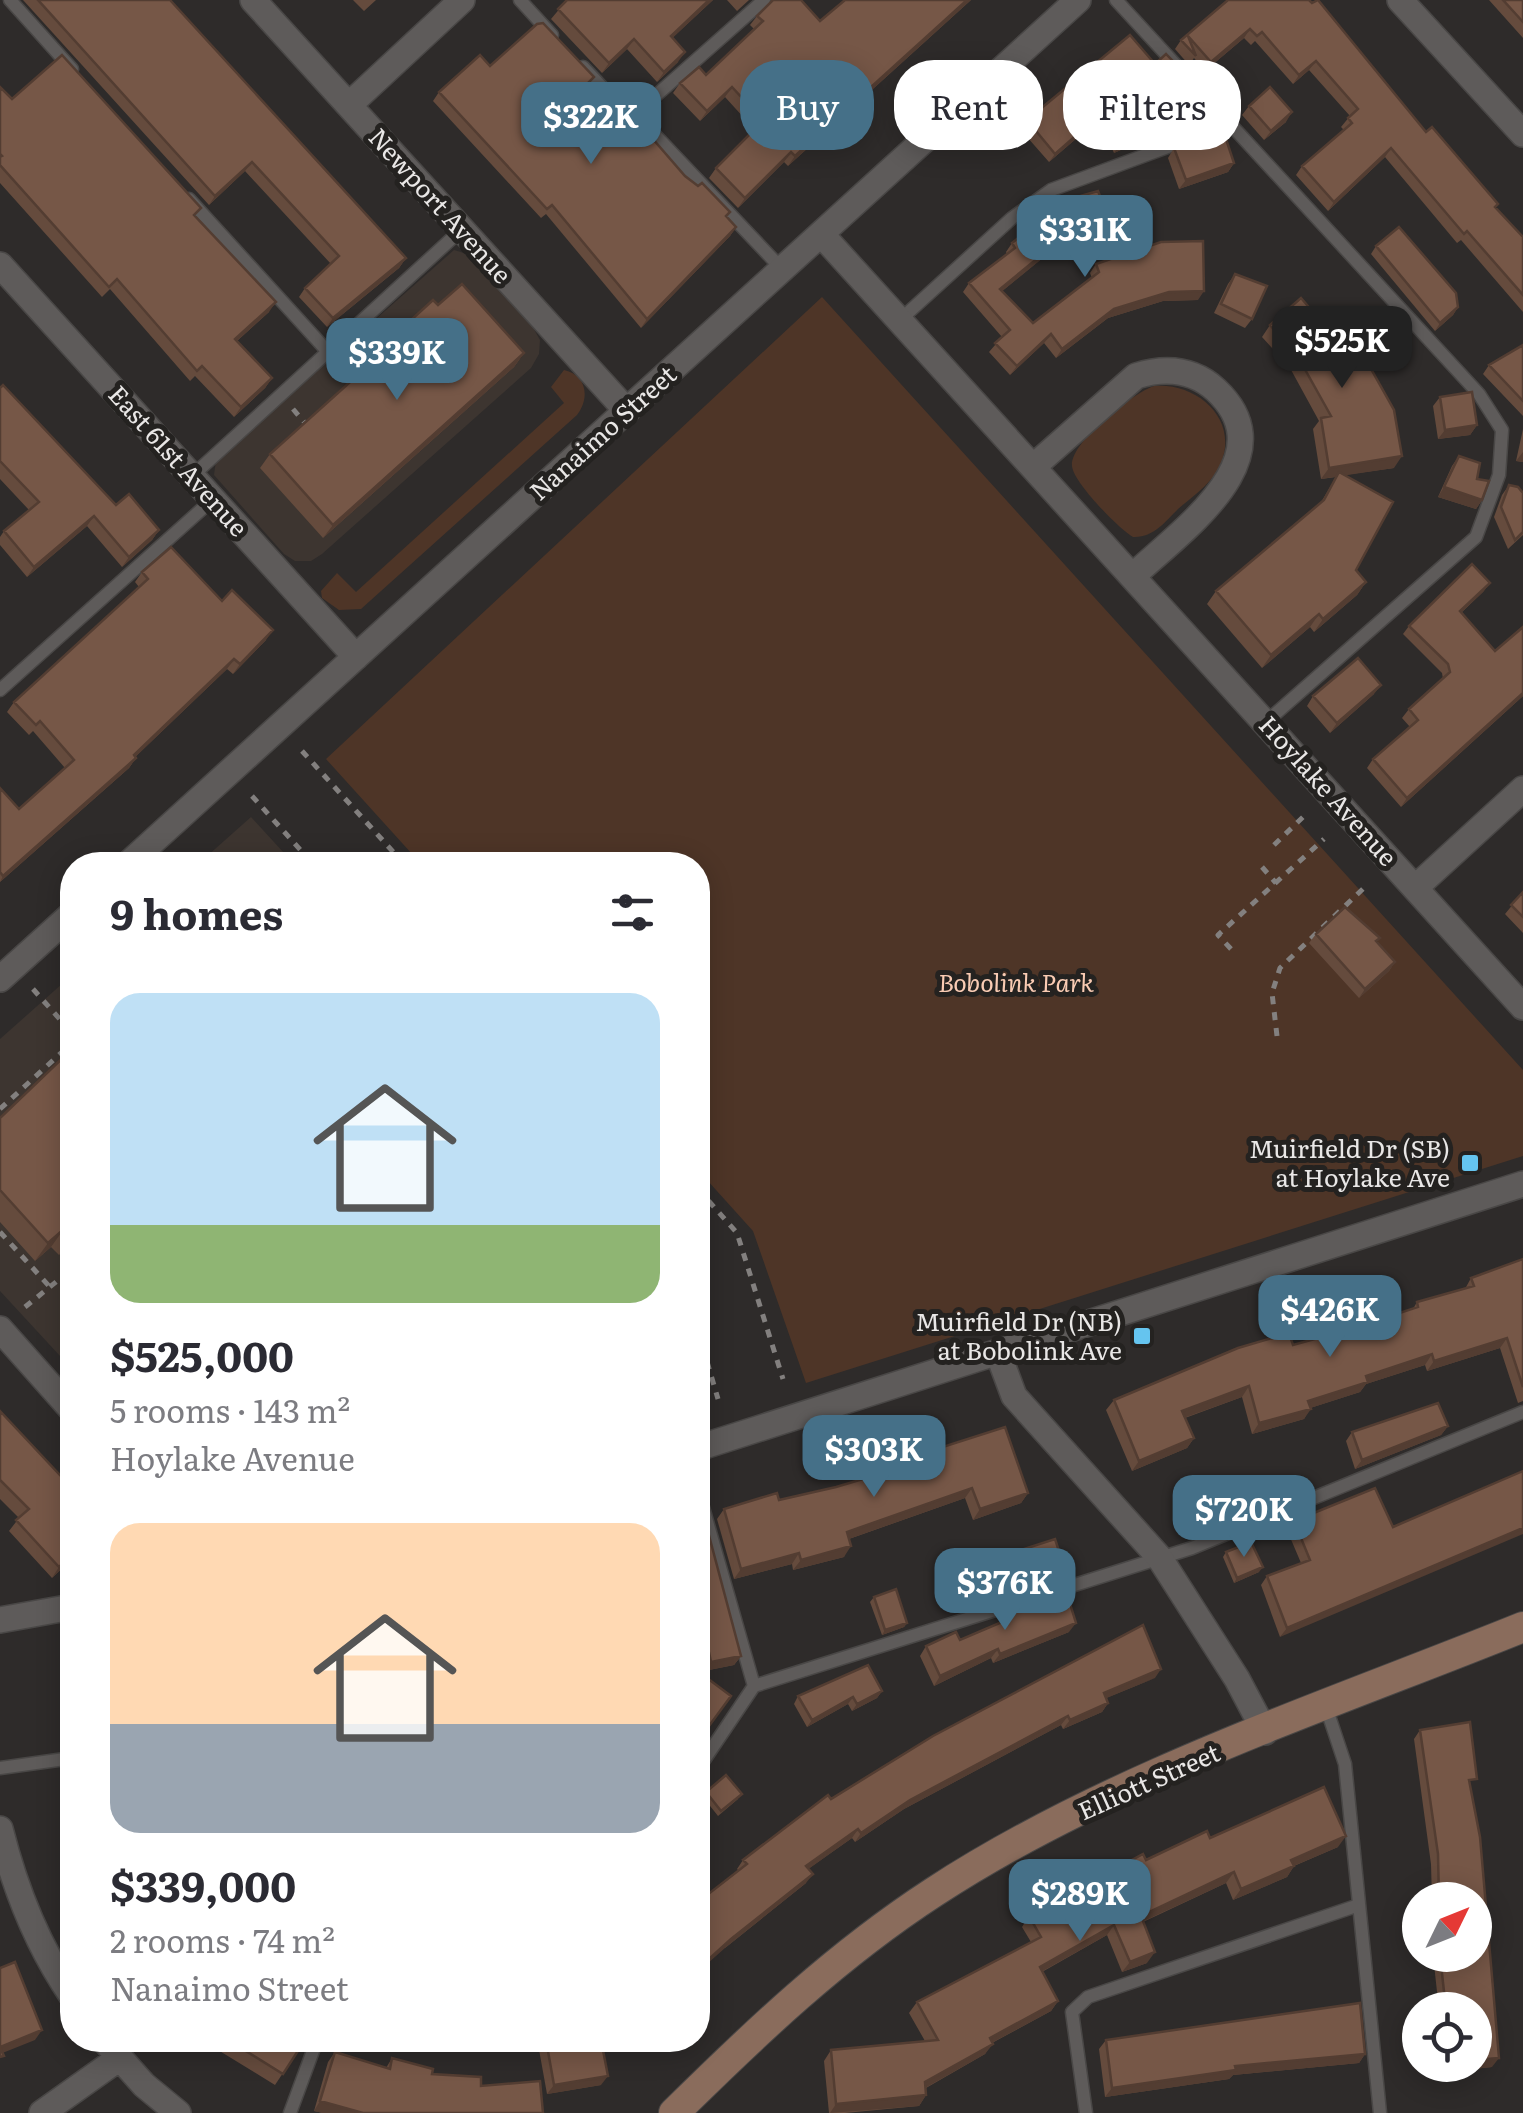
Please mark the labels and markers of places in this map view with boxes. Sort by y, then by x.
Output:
pin: $322K [521,82,661,167]
pin: $331K [1015,195,1155,280]
pin: $525K [1272,306,1412,391]
pin: $339K [327,318,467,403]
place label: Muirfield Dr (SB) at Hoylake Ave [1249,1129,1450,1195]
marker: Muirfield Dr (SB) at Hoylake Ave [1459,1152,1481,1174]
pin: $426K [1260,1275,1400,1360]
place label: Muirfield Dr (NB) at Bobolink Ave [915,1302,1122,1368]
marker: Muirfield Dr (NB) at Bobolink Ave [1131,1325,1153,1347]
pin: $303K [804,1415,944,1500]
pin: $720K [1174,1475,1314,1560]
pin: $376K [935,1548,1075,1633]
pin: $289K [1010,1859,1150,1944]

